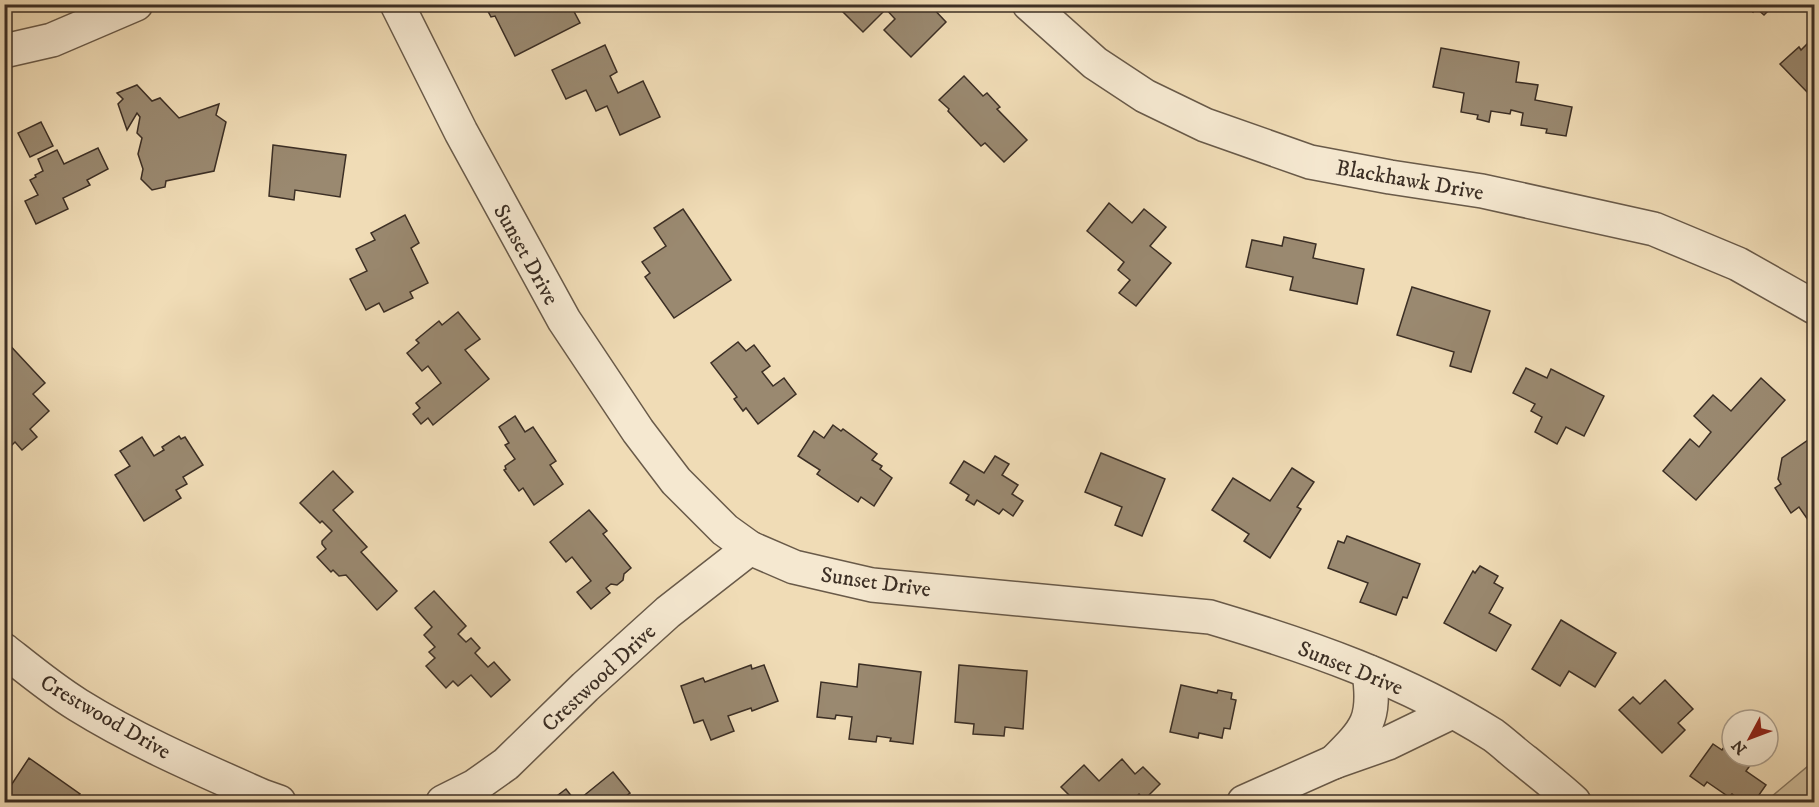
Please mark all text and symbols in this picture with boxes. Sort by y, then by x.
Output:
street label: Blackhawk Drive [1334,154,1486,207]
street label: Sunset Drive [487,200,564,310]
street label: Sunset Drive [819,561,933,604]
street label: Crestwood Drive [536,618,662,738]
street label: Sunset Drive [1294,635,1407,702]
street label: Crestwood Drive [35,669,175,766]
north arrow [1720,708,1780,768]
text: N [1728,736,1751,759]

